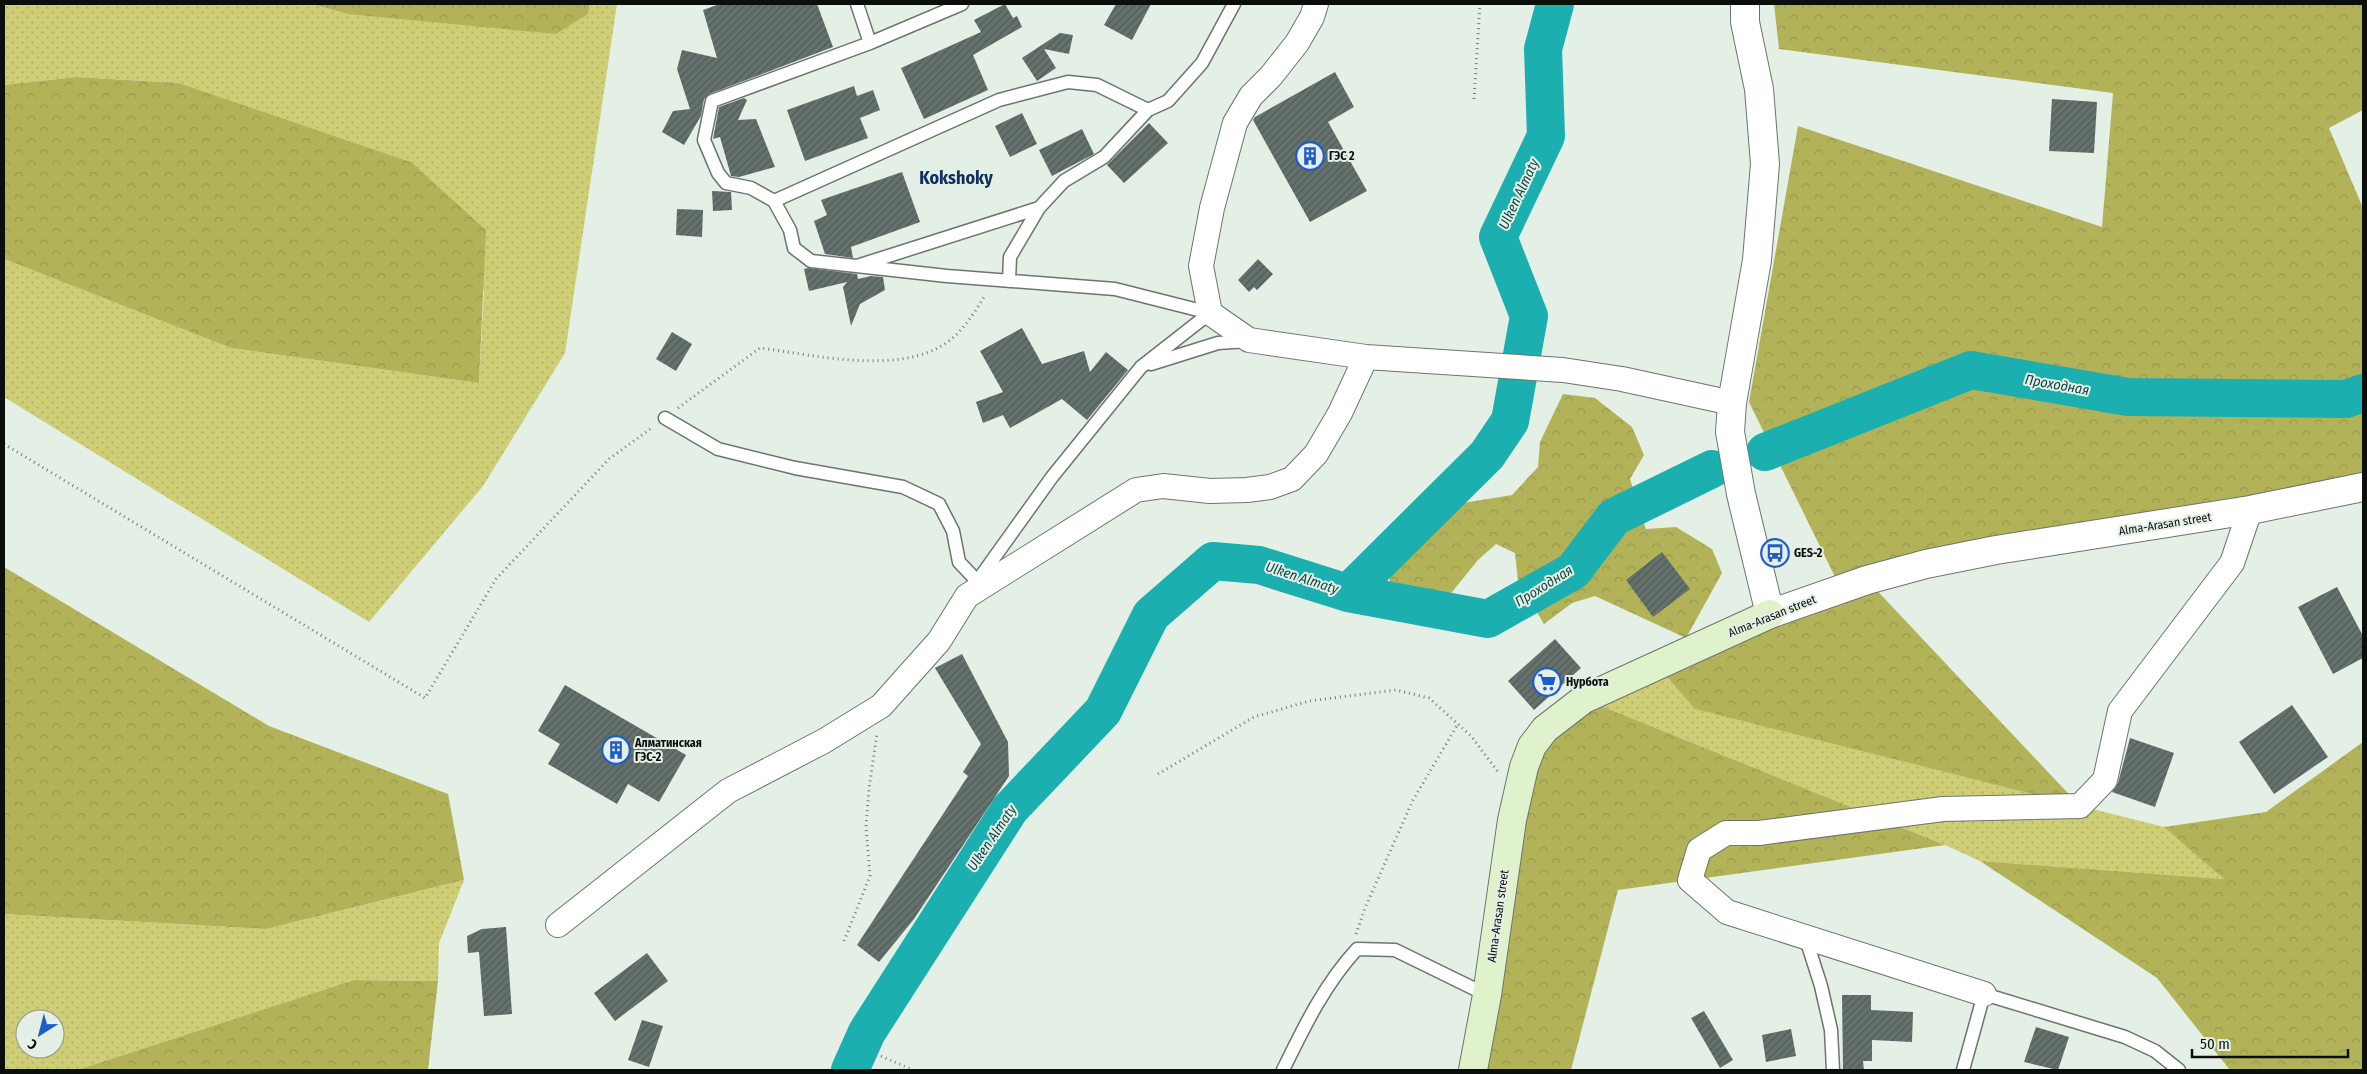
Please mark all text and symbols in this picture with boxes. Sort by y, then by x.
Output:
building icon: ГЭС 2 [1295,141,1325,171]
place label: ГЭС 2 [1329,149,1355,163]
water label: Ulken Almaty [1495,155,1543,232]
district label: Kokshoky [919,167,993,189]
water label: Проходная [2023,371,2091,399]
street label: Alma-Arasan street [2118,510,2212,538]
bus stop icon: GES-2 [1760,538,1790,568]
place label: GES-2 [1794,546,1823,560]
water label: Ulken Almaty [1263,558,1341,598]
water label: Проходная [1512,562,1576,610]
street label: Alma-Arasan street [1726,592,1818,640]
supermarket icon: Нурбота [1532,667,1562,697]
place label: Нурбота [1566,675,1609,689]
building icon: Алматинская ГЭС-2 [601,735,631,765]
place label: Алматинская ГЭС-2 [634,736,702,764]
water label: Ulken Almaty [964,801,1021,874]
street label: Alma-Arasan street [1485,869,1511,963]
north arrow [15,1009,65,1059]
scale bar [2192,1026,2348,1058]
text: С [24,1035,41,1053]
text: 50 m [2200,1035,2230,1053]

